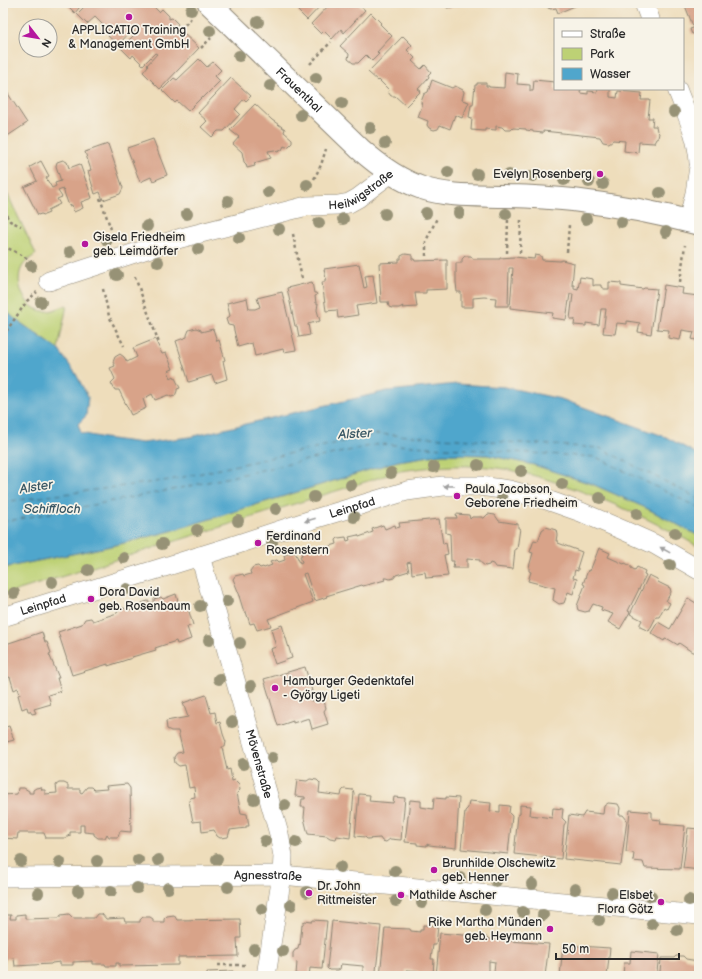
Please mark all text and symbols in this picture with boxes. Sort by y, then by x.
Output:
marker: APPLICATIO Training & Management GmbH [124,12,134,22]
north arrow [18,18,58,58]
legend [554,18,684,90]
place label: APPLICATIO Training & Management GmbH [68,23,190,52]
text: Straße [590,27,626,42]
text: N [38,36,54,50]
text: Park [590,47,614,62]
street label: Frauenthal [272,65,325,116]
text: Wasser [590,67,631,82]
street label: Heilwigstraße [328,167,397,213]
place label: Evelyn Rosenberg [493,167,592,182]
marker: Evelyn Rosenberg [595,169,605,179]
place label: Gisela Friedheim geb. Leimdörfer [93,230,185,259]
marker: Gisela Friedheim geb. Leimdörfer [80,239,90,249]
water label: Alster [337,425,373,443]
water label: Alster [17,476,55,498]
place label: Paula Jacobson, Geborene Friedheim [465,482,578,511]
one-way arrow [442,483,455,489]
marker: Paula Jacobson, Geborene Friedheim [452,491,462,501]
street label: Leinpfad [328,494,377,522]
water label: Schiffloch [23,501,81,517]
one-way arrow [303,517,315,523]
place label: Ferdinand Rosenstern [266,529,329,558]
marker: Ferdinand Rosenstern [253,538,263,548]
one-way arrow [659,547,671,554]
place label: Dora David geb. Rosenbaum [99,585,190,614]
street label: Leinpfad [19,591,68,619]
marker: Dora David geb. Rosenbaum [86,594,96,604]
place label: Hamburger Gedenktafel - György Ligeti [283,674,414,703]
marker: Hamburger Gedenktafel - György Ligeti [270,683,280,693]
street label: Mövenstraße [242,728,275,800]
place label: Brunhilde Olschewitz geb. Henner [442,856,556,885]
marker: Brunhilde Olschewitz geb. Henner [429,865,439,875]
street label: Agnesstraße [234,868,303,885]
place label: Dr. John Rittmeister [317,879,377,908]
marker: Dr. John Rittmeister [304,888,314,898]
place label: Mathilde Ascher [409,888,497,903]
place label: Elsbet Flora Götz [597,888,653,917]
marker: Mathilde Ascher [396,890,406,900]
marker: Elsbet Flora Götz [656,897,666,907]
place label: Rike Martha Münden geb. Heymann [428,915,542,944]
marker: Rike Martha Münden geb. Heymann [545,924,555,934]
scale bar [556,935,679,961]
text: 50 m [562,942,589,957]

